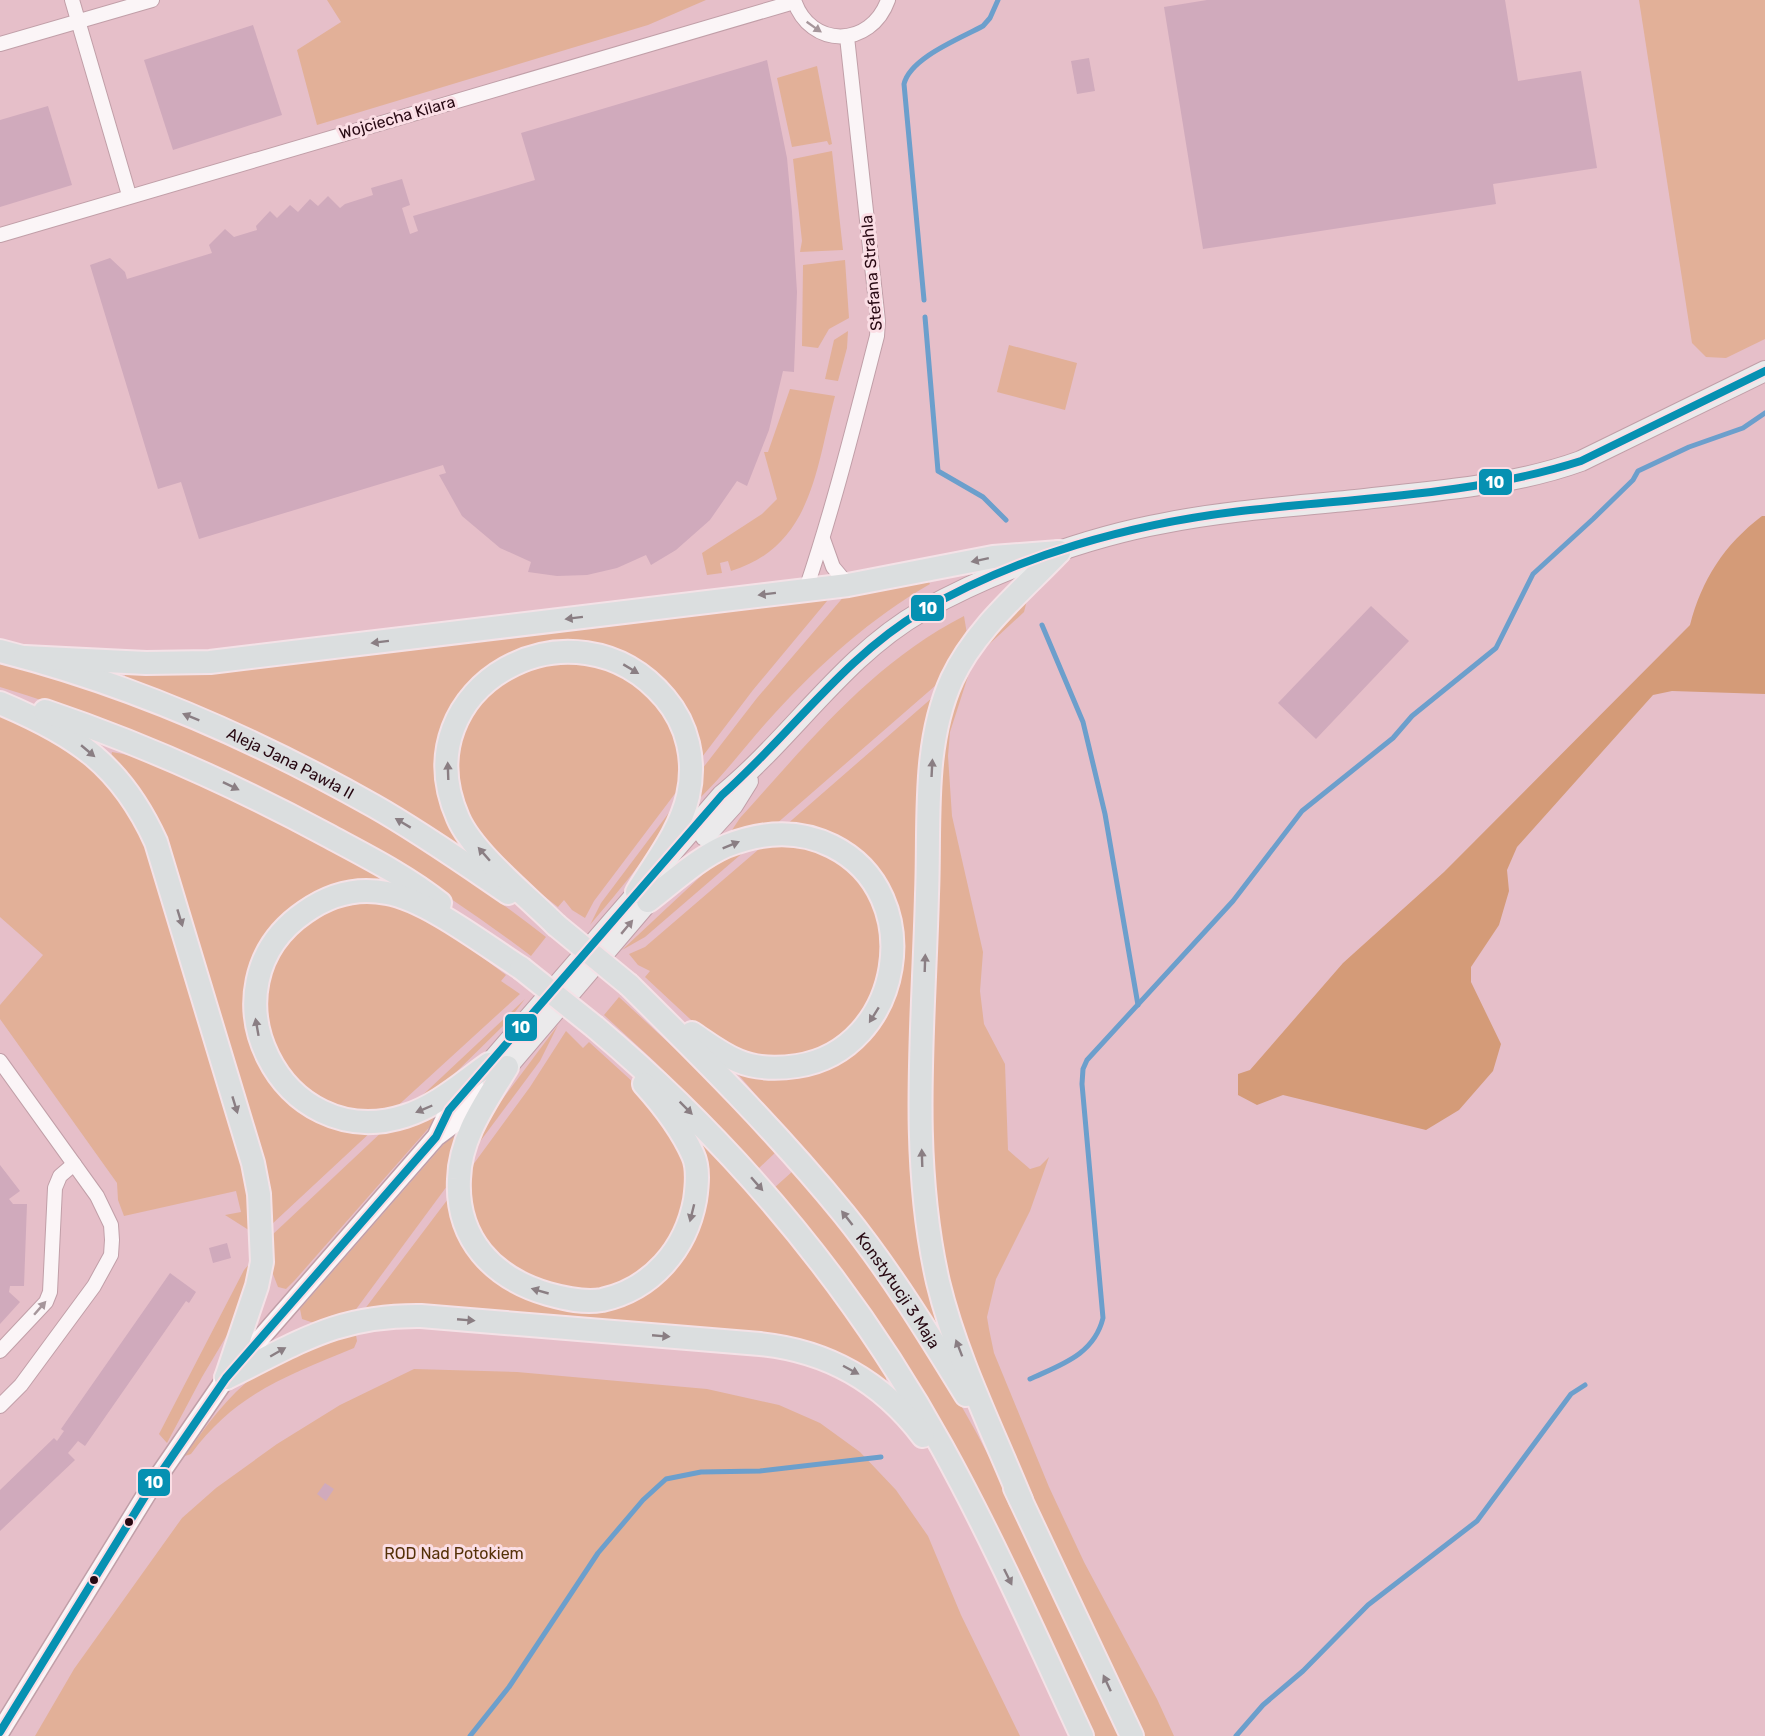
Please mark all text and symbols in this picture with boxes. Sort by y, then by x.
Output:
one-way arrow [805,21,821,33]
street label: Wojciecha Kilara [337,92,457,143]
street label: Stefana Strahla [857,214,886,332]
line badge: 10 [1478,468,1513,496]
text: 10 [1486,473,1505,492]
one-way arrow [971,556,990,565]
one-way arrow [758,590,777,599]
line badge: 10 [910,594,945,622]
text: 10 [919,599,938,618]
one-way arrow [564,613,583,623]
one-way arrow [371,637,390,647]
one-way arrow [623,664,639,675]
one-way arrow [182,712,200,721]
street label: Aleja Jana Pawła II [224,724,357,803]
one-way arrow [80,744,96,757]
one-way arrow [927,759,936,778]
one-way arrow [443,762,452,781]
one-way arrow [223,781,240,790]
one-way arrow [394,818,411,828]
one-way arrow [722,840,740,849]
one-way arrow [478,846,491,862]
one-way arrow [176,909,185,927]
one-way arrow [620,919,633,935]
one-way arrow [921,953,930,972]
one-way arrow [869,1007,880,1023]
line badge: 10 [504,1013,538,1042]
one-way arrow [252,1017,261,1036]
text: 10 [512,1018,531,1037]
one-way arrow [231,1096,240,1114]
one-way arrow [678,1100,692,1114]
one-way arrow [415,1104,432,1113]
one-way arrow [917,1148,926,1167]
one-way arrow [750,1176,763,1192]
one-way arrow [686,1203,696,1222]
one-way arrow [841,1211,853,1226]
street label: Konstytucji 3 Maja [852,1229,944,1352]
one-way arrow [531,1286,549,1295]
one-way arrow [33,1301,46,1316]
one-way arrow [457,1315,476,1325]
one-way arrow [651,1331,670,1340]
one-way arrow [954,1339,964,1357]
one-way arrow [270,1347,287,1357]
one-way arrow [843,1365,860,1375]
line badge: 10 [137,1468,171,1497]
text: 10 [145,1473,164,1492]
unlabelled marker [123,1516,135,1528]
park label: ROD Nad Potokiem [384,1544,524,1563]
one-way arrow [1003,1568,1013,1585]
unlabelled marker [88,1574,100,1586]
one-way arrow [1103,1675,1112,1692]

